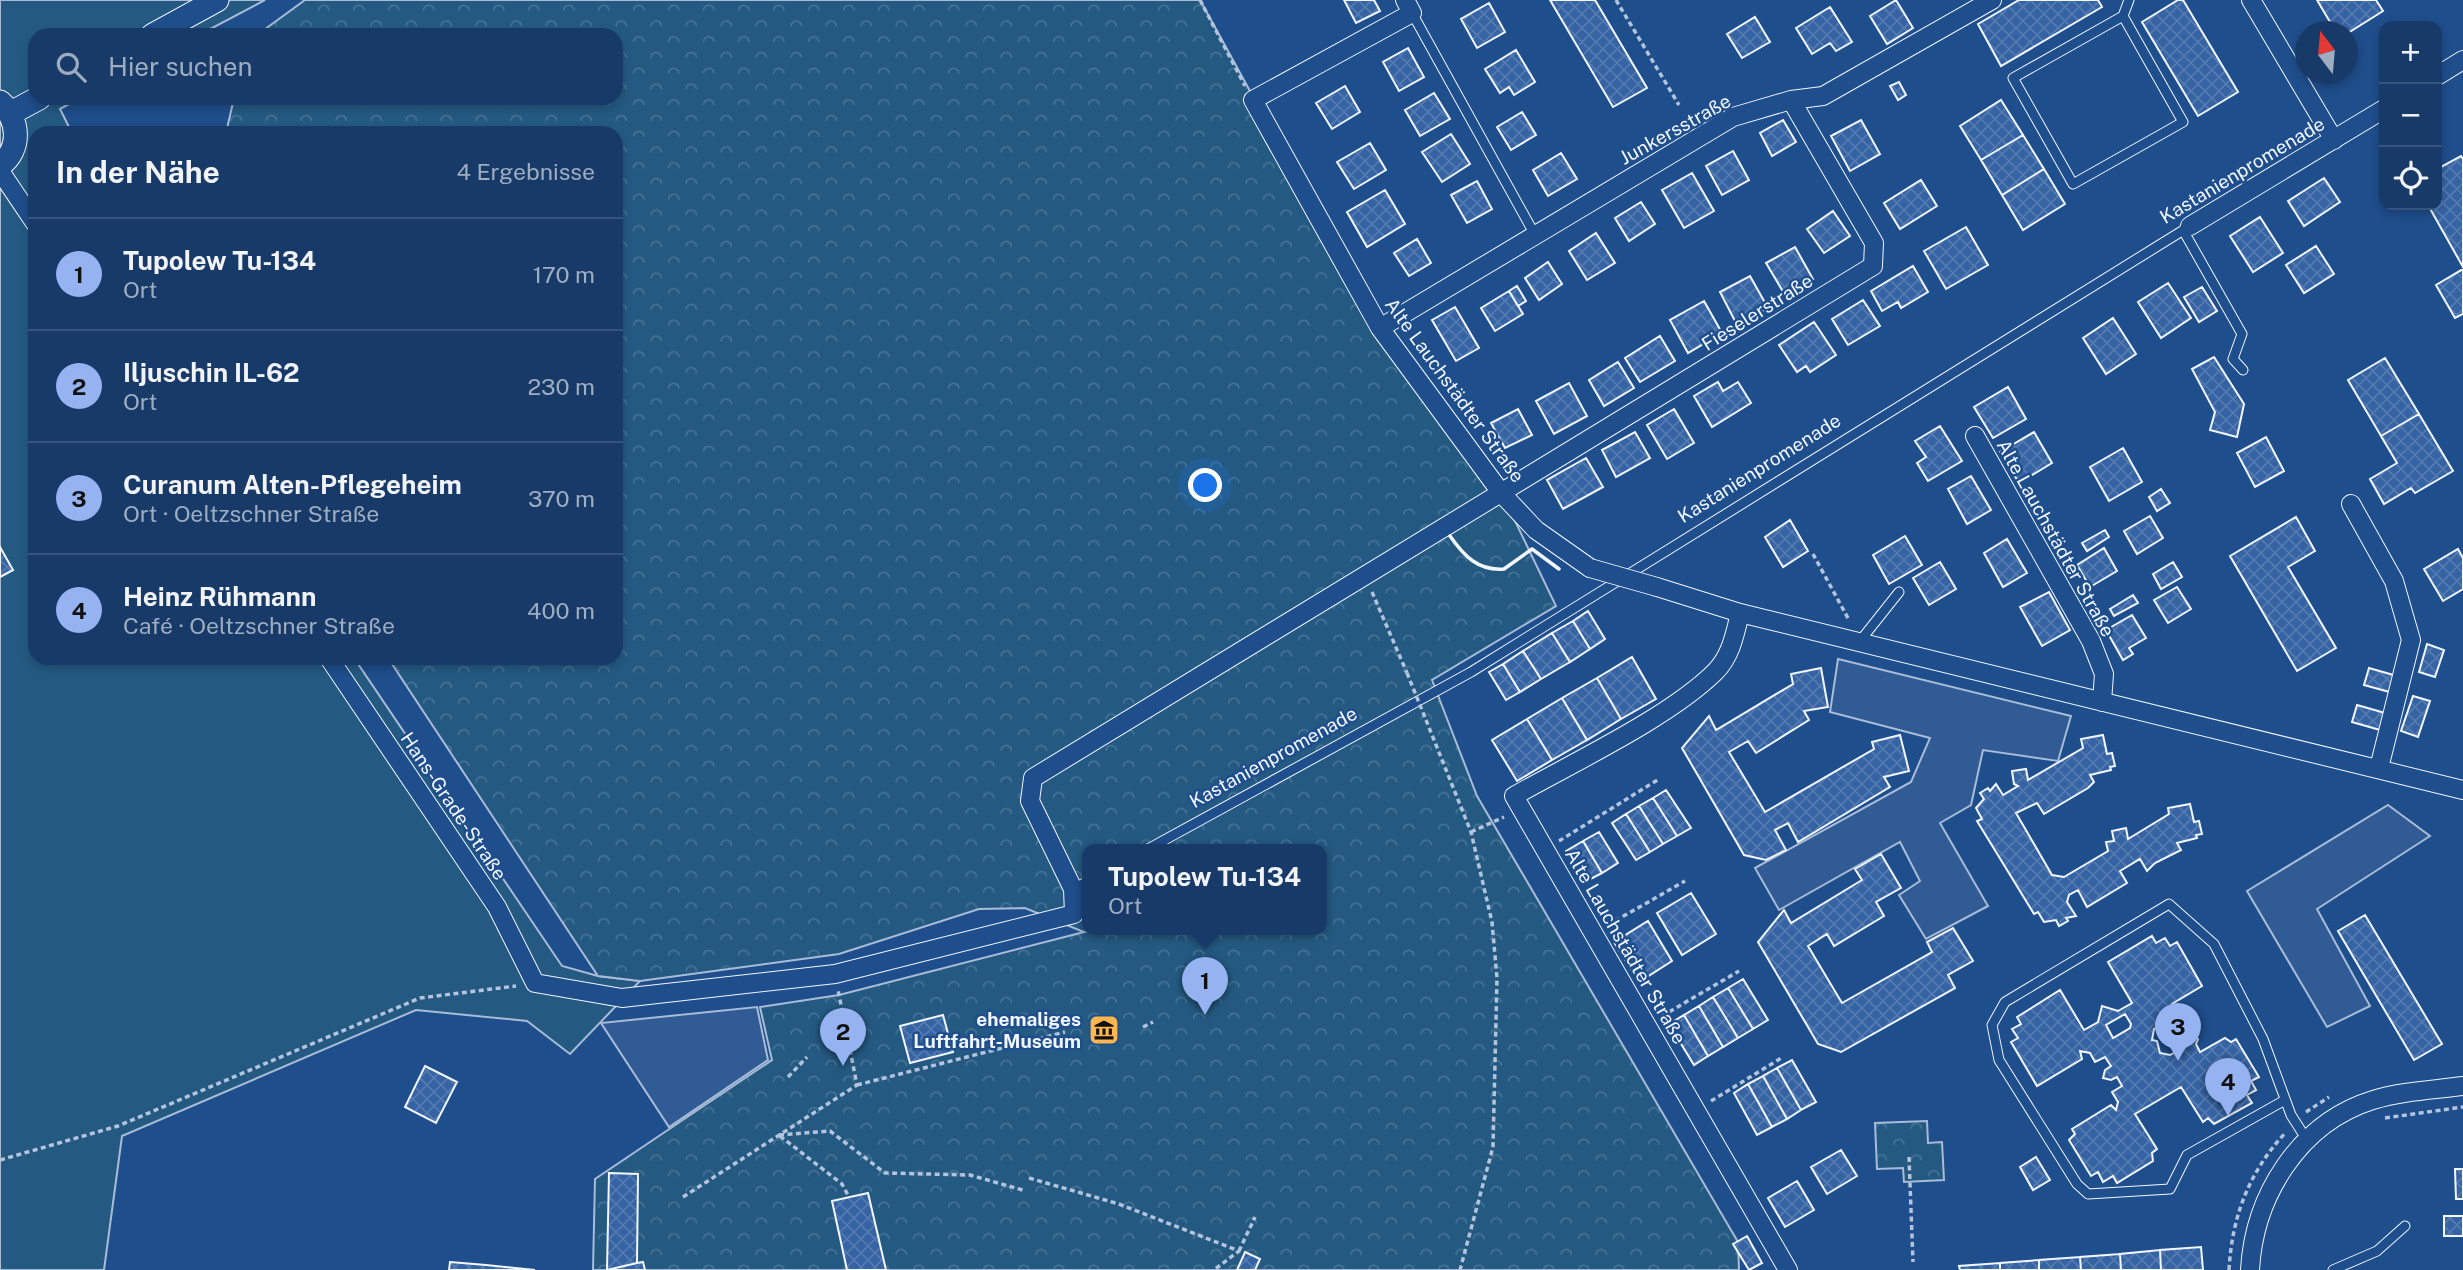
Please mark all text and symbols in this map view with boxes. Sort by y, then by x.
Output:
north arrow [2295,21,2358,84]
map controls [2379,21,2442,210]
button: + [2379,21,2442,84]
search box [28,28,623,105]
icon: search [52,48,90,86]
text: Hier suchen [108,51,253,82]
button: − [2379,84,2442,147]
street label: Junkersstraße [1616,89,1734,169]
street label: Kastanienpromenade [2156,112,2328,228]
button: locate [2379,147,2442,210]
text: In der Nähe [56,154,220,190]
text: 4 Ergebnisse [456,158,595,185]
text: Tupolew Tu-134 [123,245,316,276]
text: 1 [74,261,84,288]
text: 170 m [533,261,595,288]
street label: Fieselerstraße [1697,269,1817,355]
text: Ort [123,276,157,303]
street label: Alte Lauchstädter Straße [1381,294,1529,486]
text: Iljuschin IL-62 [123,357,300,388]
text: 2 [72,373,86,400]
text: 230 m [527,373,595,400]
text: Ort [123,388,157,415]
street label: Kastanienpromenade [1673,409,1845,527]
street label: Alte Lauchstädter Straße [1993,436,2119,640]
your location [1188,468,1222,502]
text: Curanum Alten-Pflegeheim [123,469,462,500]
text: 3 [71,485,87,512]
text: 370 m [528,485,595,512]
text: Ort · Oeltzschner Straße [123,500,379,527]
text: Heinz Rühmann [123,581,316,612]
text: 4 [71,597,87,624]
text: 400 m [527,597,595,624]
text: Café · Oeltzschner Straße [123,612,395,639]
street label: Kastanienpromenade [1185,702,1361,812]
street label: Hans-Grade-Straße [396,728,512,884]
popup [1082,844,1327,935]
street label: Alte Lauchstädter Straße [1561,844,1691,1048]
text: Tupolew Tu-134 [1108,861,1301,892]
text: Ort [1108,892,1142,919]
pin: 1 [1182,957,1228,1015]
pin: 3 [2155,1003,2201,1061]
pin: 2 [820,1008,866,1066]
place label: ehemaliges Luftfahrt-Museum [913,1008,1081,1052]
museum icon: ehemaliges Luftfahrt-Museum [1087,1013,1121,1047]
pin: 4 [2205,1058,2251,1116]

